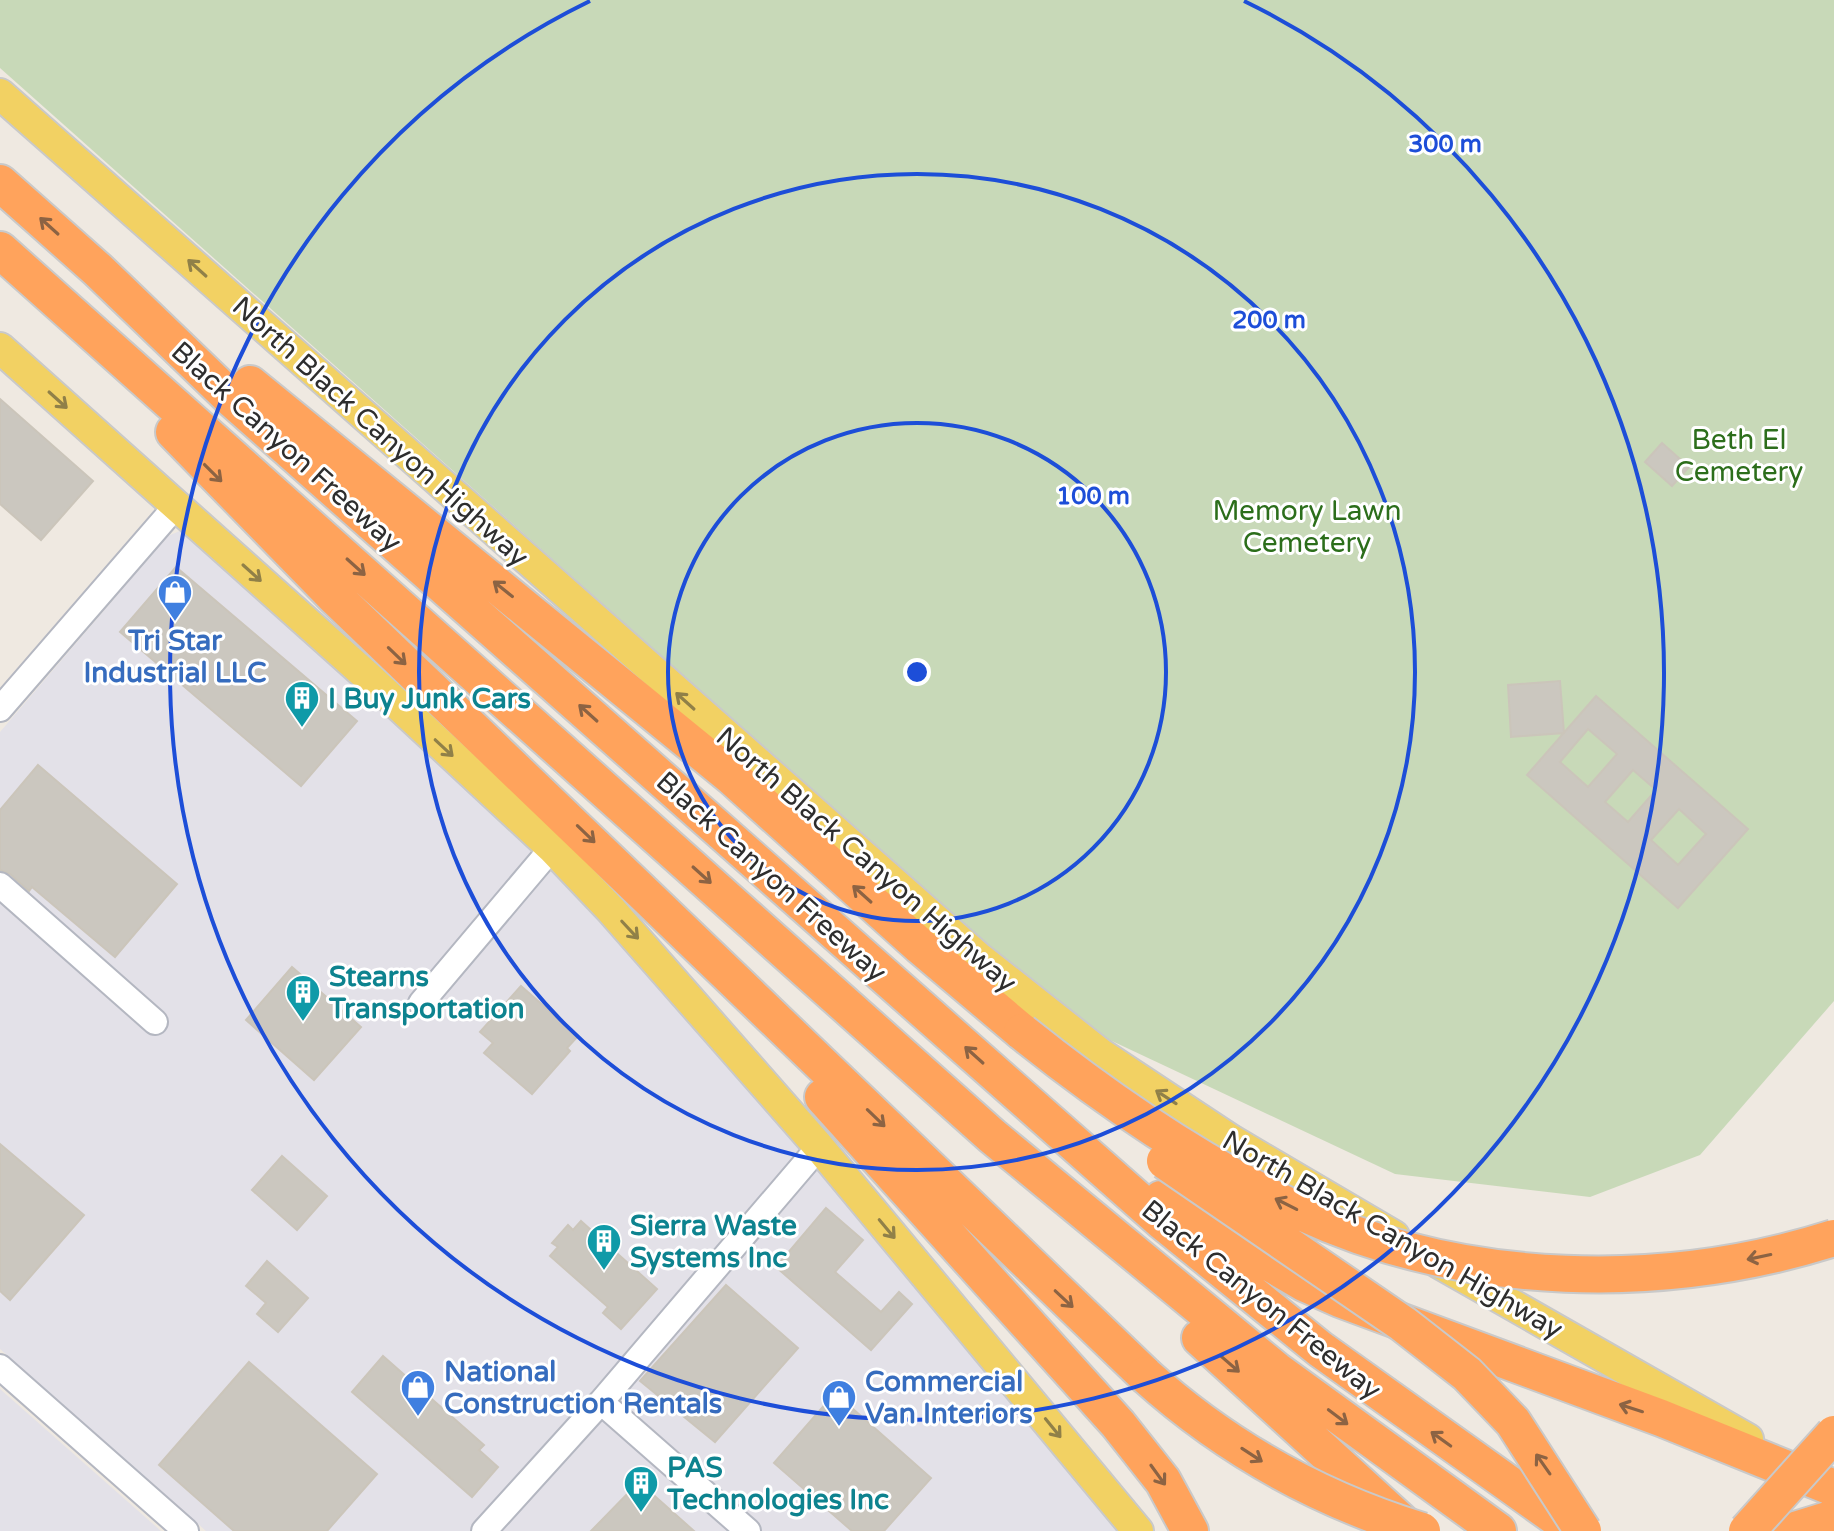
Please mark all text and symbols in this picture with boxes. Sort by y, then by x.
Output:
text: 300 m [1408,130,1482,159]
one-way arrow [40,218,60,236]
one-way arrow [188,259,208,277]
street label: North Black Canyon Highway [225,290,536,574]
text: 200 m [1232,306,1306,335]
street label: Black Canyon Freeway [164,334,409,559]
one-way arrow [48,390,68,409]
park label: Beth El Cemetery [1675,423,1803,489]
one-way arrow [203,463,222,483]
text: 100 m [1056,482,1130,511]
park label: Memory Lawn Cemetery [1212,494,1402,560]
one-way arrow [345,558,365,576]
one-way arrow [241,564,261,582]
shop icon: Tri Star Industrial LLC [156,573,194,623]
one-way arrow [493,580,514,597]
place label: Tri Star Industrial LLC [84,624,266,690]
one-way arrow [387,646,407,664]
centre of rings [903,658,931,686]
building icon: I Buy Junk Cars [283,679,321,729]
place label: I Buy Junk Cars [328,682,531,716]
one-way arrow [675,692,695,710]
one-way arrow [578,704,598,722]
street label: North Black Canyon Highway [709,720,1024,1000]
one-way arrow [434,739,454,758]
street label: Black Canyon Freeway [649,764,894,989]
one-way arrow [576,825,596,844]
one-way arrow [691,865,711,883]
one-way arrow [852,885,872,904]
one-way arrow [620,920,639,940]
place label: Stearns Transportation [328,960,525,1026]
building icon: Stearns Transportation [284,973,322,1023]
one-way arrow [965,1046,985,1064]
one-way arrow [1156,1089,1178,1105]
one-way arrow [866,1109,886,1127]
street label: North Black Canyon Highway [1216,1123,1569,1346]
street label: Black Canyon Freeway [1135,1193,1388,1407]
one-way arrow [1275,1196,1299,1211]
place label: Sierra Waste Systems Inc [630,1209,797,1275]
one-way arrow [878,1218,896,1238]
building icon: Sierra Waste Systems Inc [585,1222,623,1272]
one-way arrow [1746,1250,1772,1265]
one-way arrow [1053,1289,1073,1307]
place label: National Construction Rentals [444,1355,722,1421]
one-way arrow [1219,1355,1239,1373]
place label: Commercial Van Interiors [865,1365,1033,1431]
shop icon: National Construction Rentals [399,1368,437,1418]
shop icon: Commercial Van Interiors [820,1378,858,1428]
one-way arrow [1619,1400,1644,1415]
one-way arrow [1327,1408,1348,1425]
one-way arrow [1044,1417,1062,1438]
one-way arrow [1431,1431,1453,1447]
one-way arrow [1240,1448,1263,1464]
place label: PAS Technologies Inc [666,1451,889,1517]
one-way arrow [1535,1454,1551,1476]
building icon: PAS Technologies Inc [622,1464,660,1514]
one-way arrow [1149,1464,1166,1485]

